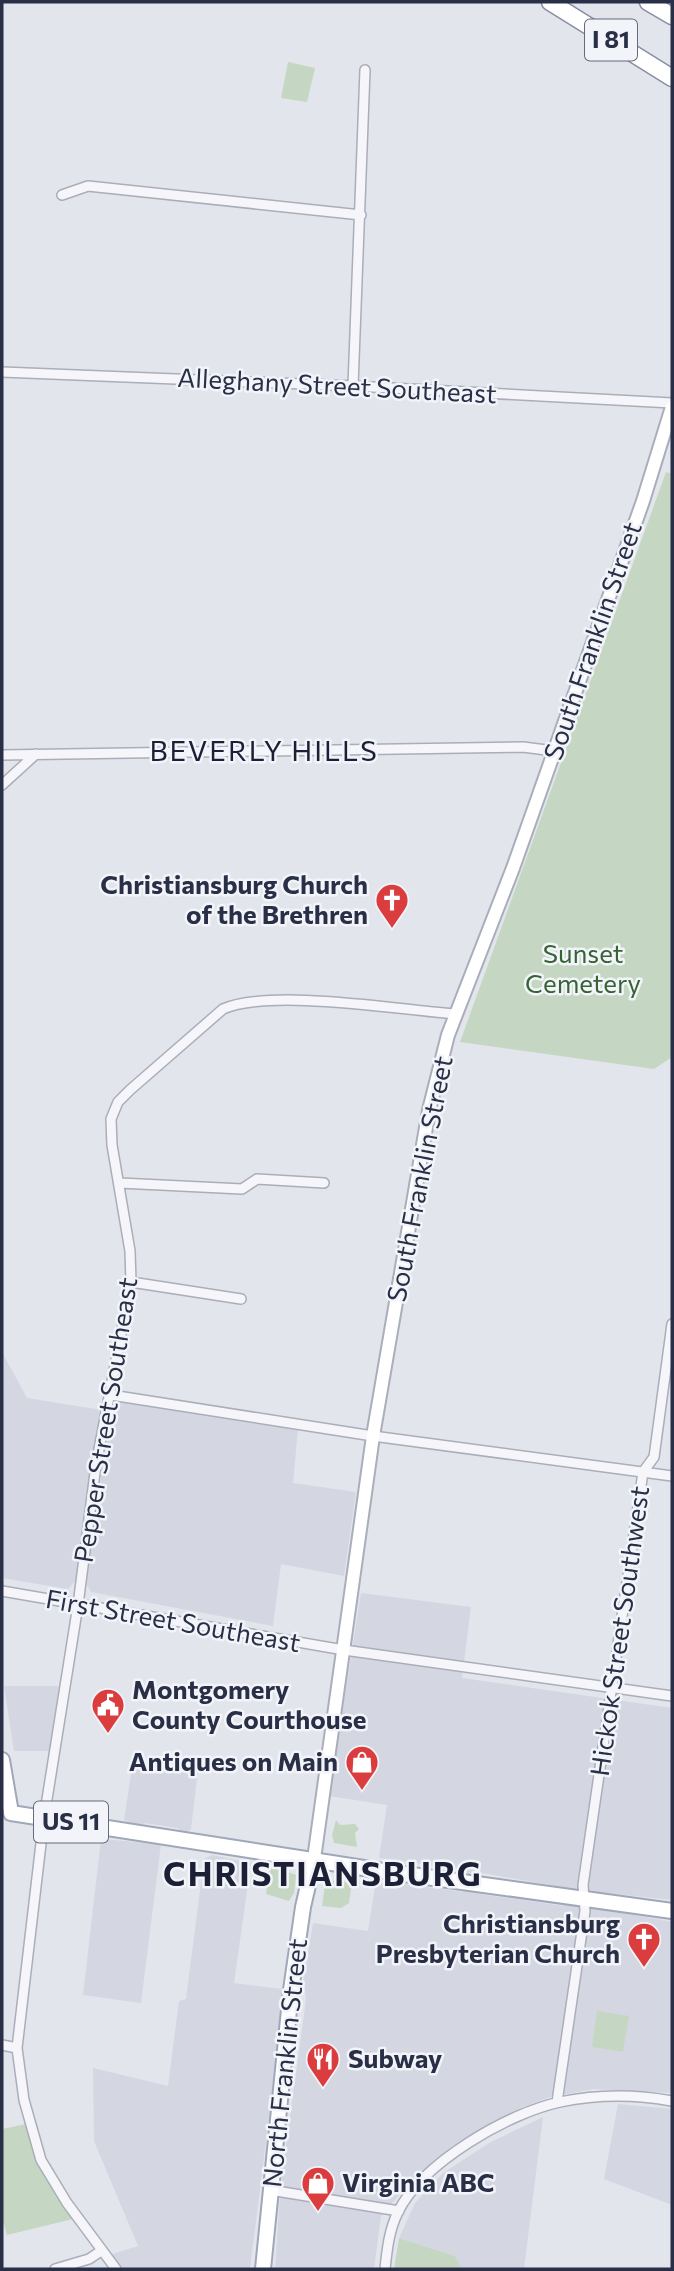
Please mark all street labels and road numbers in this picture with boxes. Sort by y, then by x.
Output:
road number: I 81 [585,20,637,60]
street label: Alleghany Street Southeast [177,361,497,408]
street label: South Franklin Street [536,517,647,764]
street label: South Franklin Street [379,1053,458,1304]
street label: Pepper Street Southeast [67,1275,142,1565]
street label: Hickok Street Southwest [583,1484,654,1778]
street label: First Street Southeast [44,1582,303,1657]
road number: US 11 [34,1801,108,1842]
street label: North Franklin Street [255,1937,312,2189]

